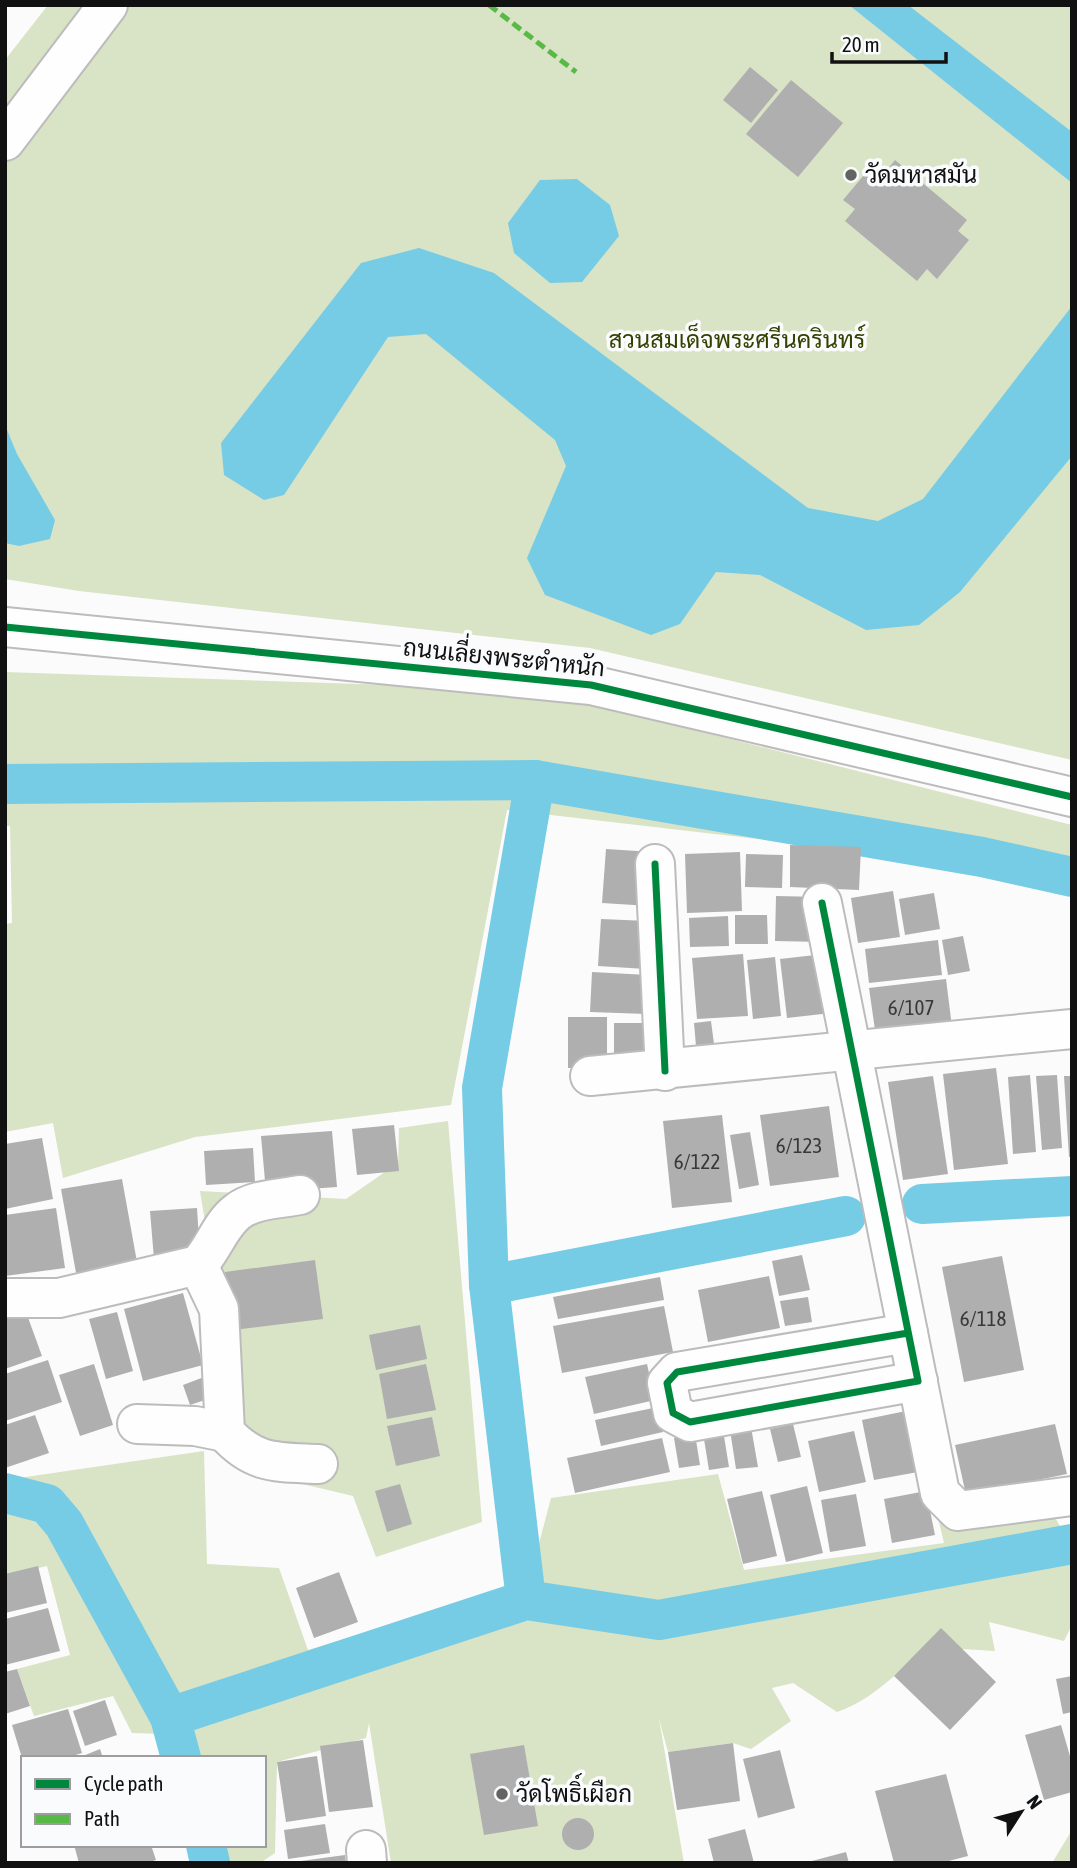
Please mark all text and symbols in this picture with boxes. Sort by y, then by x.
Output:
scale bar [832,21,946,65]
text: 20 m [842,32,880,56]
place label: วัดมหาสมัน [865,161,977,188]
marker: วัดมหาสมัน [843,167,859,183]
park label: สวนสมเด็จพระศรีนครินทร์ [609,323,865,353]
street label: ถนนเลี่ยงพระตำหนัก [402,627,607,682]
house number: 6/107 [888,995,934,1019]
house number: 6/123 [776,1133,822,1157]
house number: 6/122 [674,1149,720,1173]
house number: 6/118 [960,1306,1006,1330]
legend [21,1756,266,1847]
text: Cycle path [84,1771,163,1795]
place label: วัดโพธิ์เผือก [516,1772,632,1807]
north arrow [986,1777,1056,1847]
marker: วัดโพธิ์เผือก [494,1786,510,1802]
text: N [1023,1791,1047,1813]
text: Path [84,1806,120,1830]

